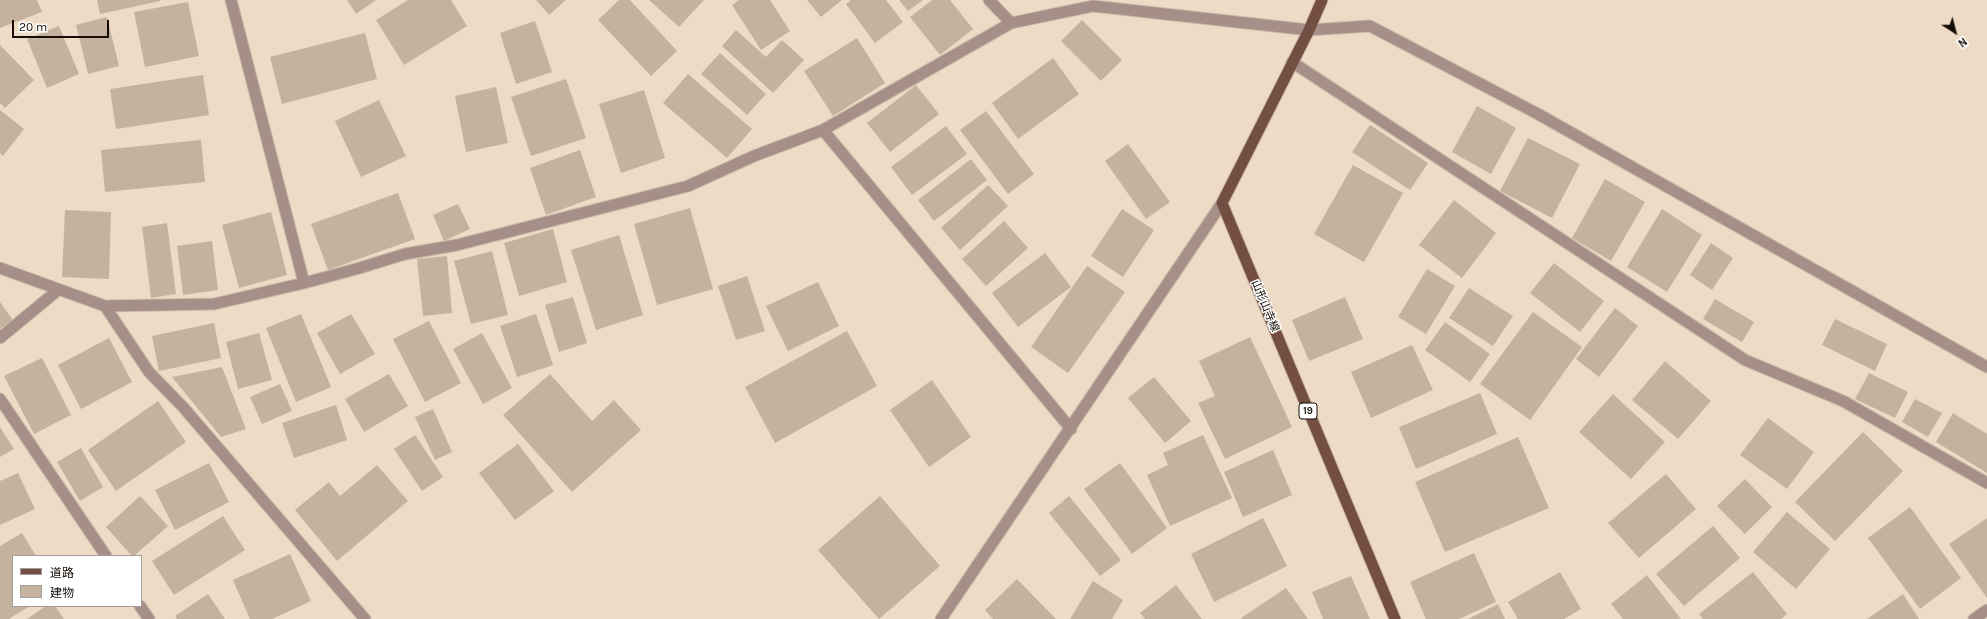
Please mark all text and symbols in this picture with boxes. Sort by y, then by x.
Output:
scale bar [14,12,111,38]
north arrow [1935,12,1975,52]
text: 20 m [19,20,47,34]
text: N [1955,35,1969,50]
street label: 山形山寺線 [1248,278,1282,334]
road number: 19 [1299,403,1317,419]
legend [12,555,142,607]
text: 道路 [50,566,74,580]
text: 建物 [50,586,74,600]

